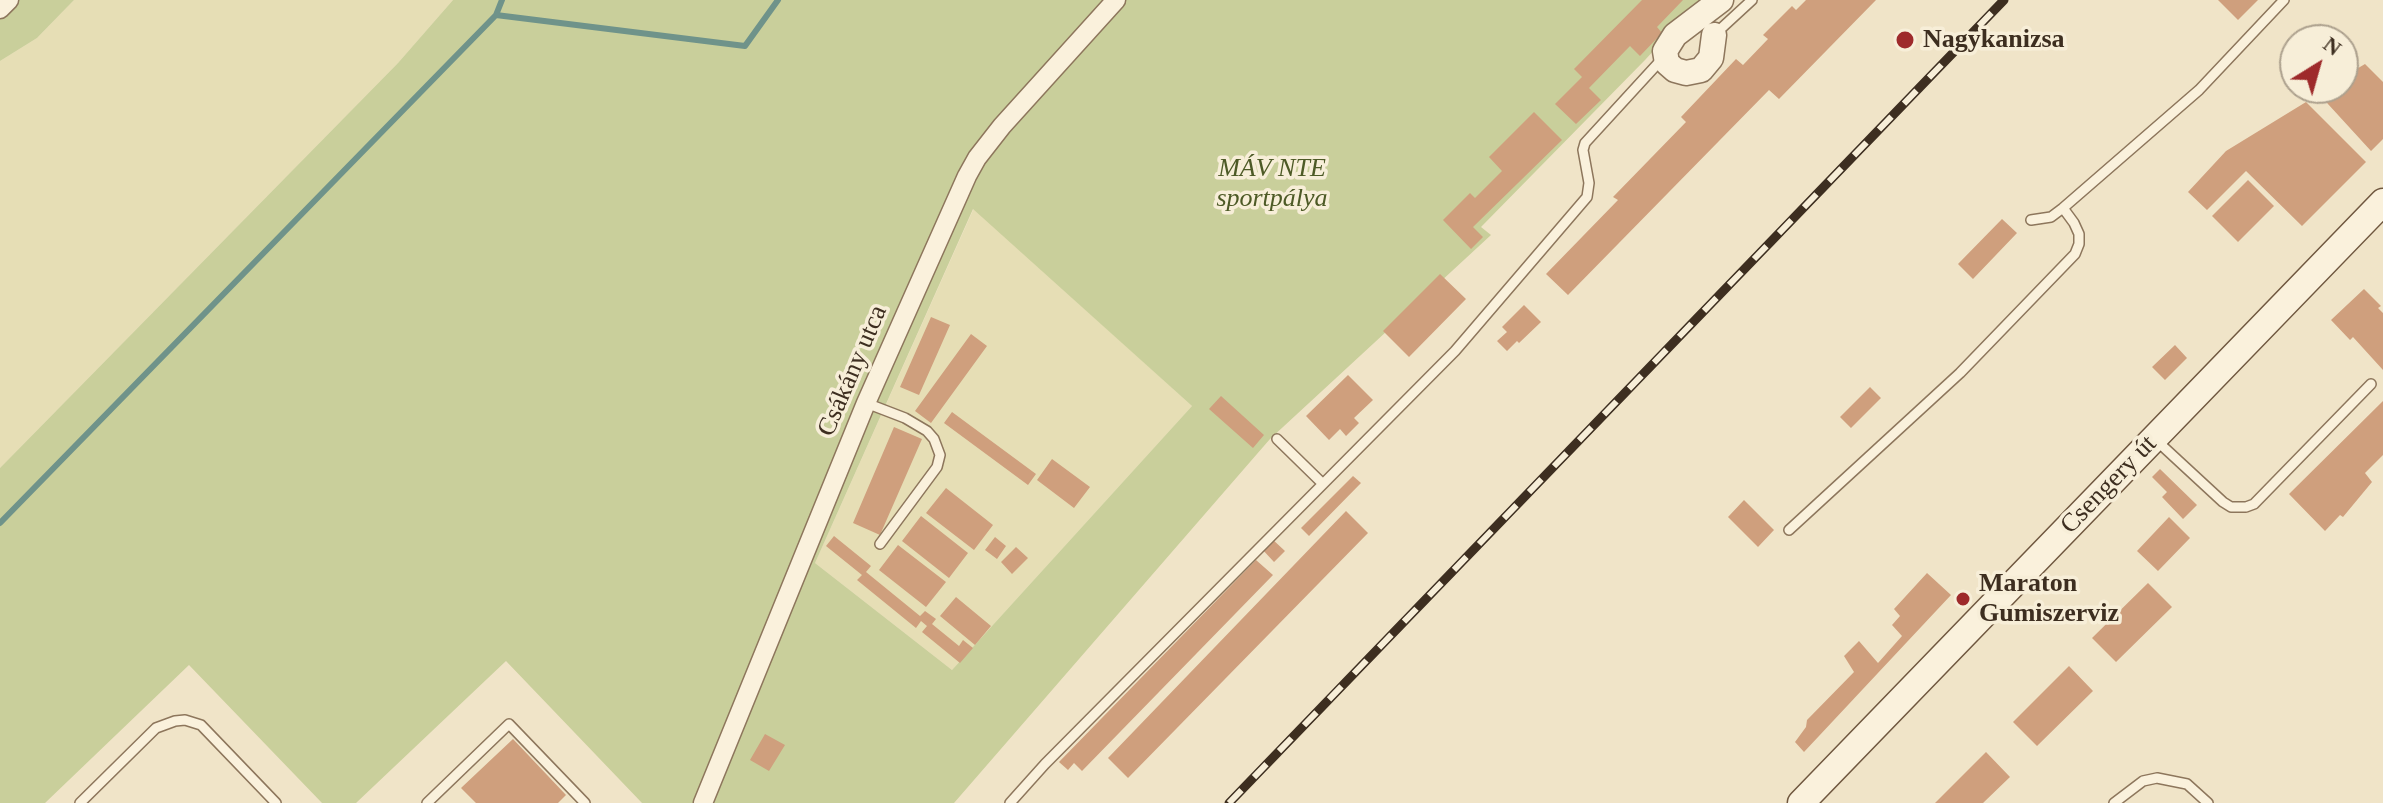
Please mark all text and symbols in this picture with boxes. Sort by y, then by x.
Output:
place label: Nagykanizsa [1923,24,2065,56]
north arrow [2279,24,2359,104]
marker: Nagykanizsa [1894,29,1916,51]
text: N [2319,31,2346,61]
park label: MÁV NTE sportpálya [1216,153,1328,214]
street label: Csákány utca [811,301,895,441]
street label: Csengery út [2054,429,2164,541]
place label: Maraton Gumiszerviz [1979,568,2119,630]
marker: Maraton Gumiszerviz [1954,590,1972,608]

